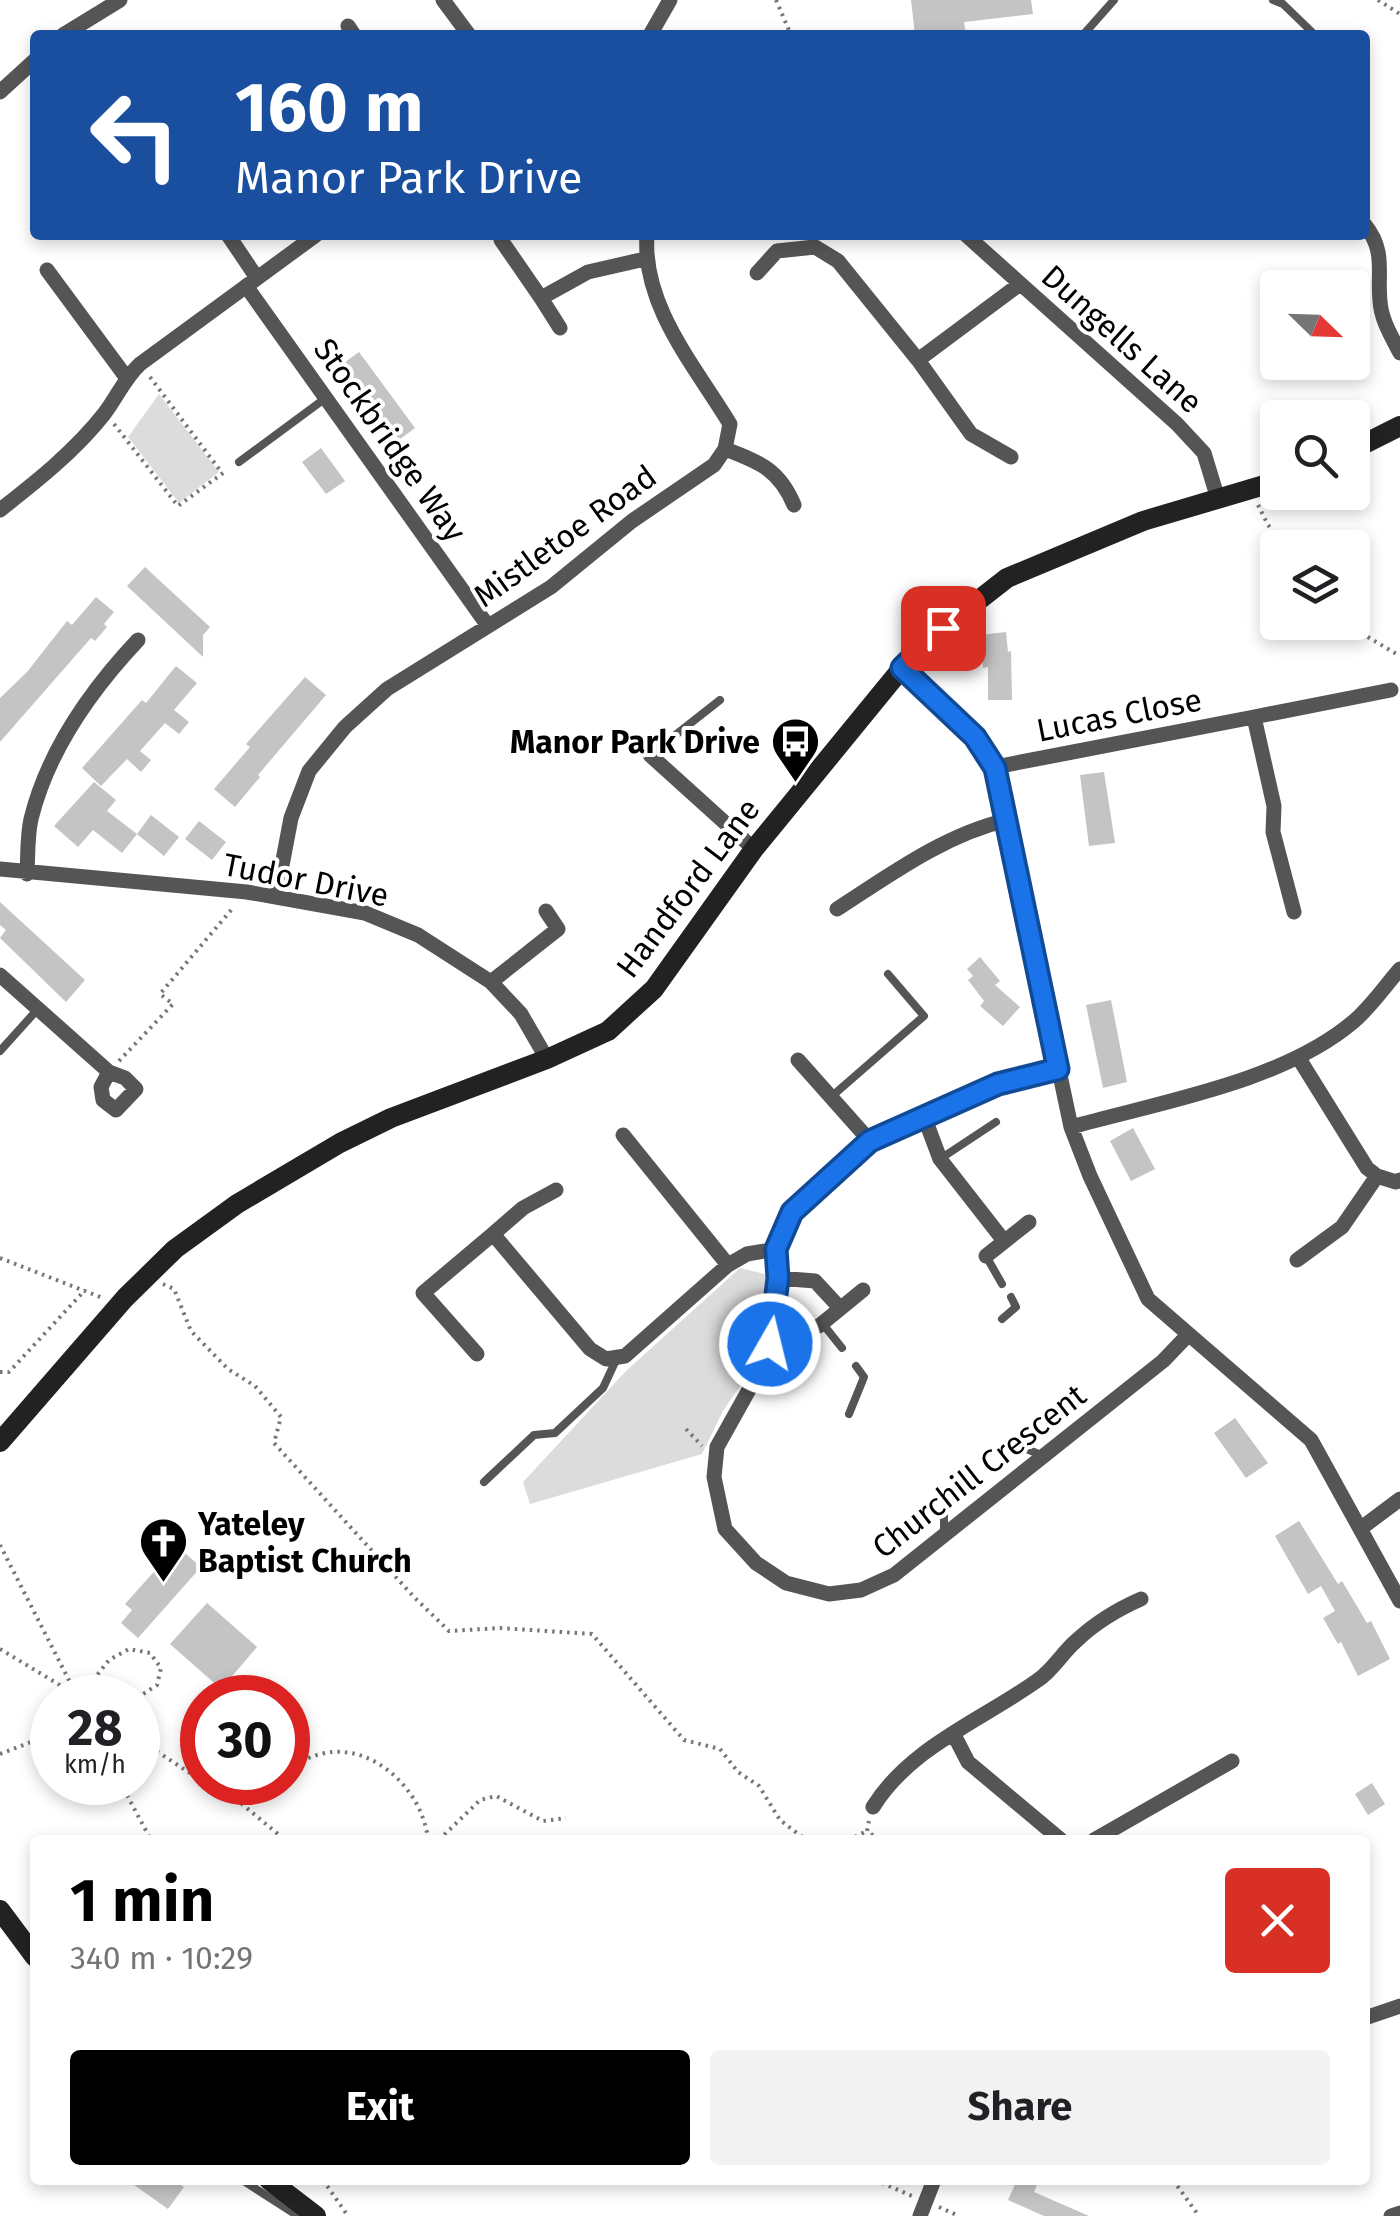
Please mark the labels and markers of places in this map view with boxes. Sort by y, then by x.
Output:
pin [901,586,986,671]
bus stop icon: Manor Park Drive [769,716,821,784]
place label: Manor Park Drive [510,723,760,761]
place label: Yateley Baptist Church [197,1505,412,1580]
church icon: Yateley Baptist Church [137,1516,189,1584]

